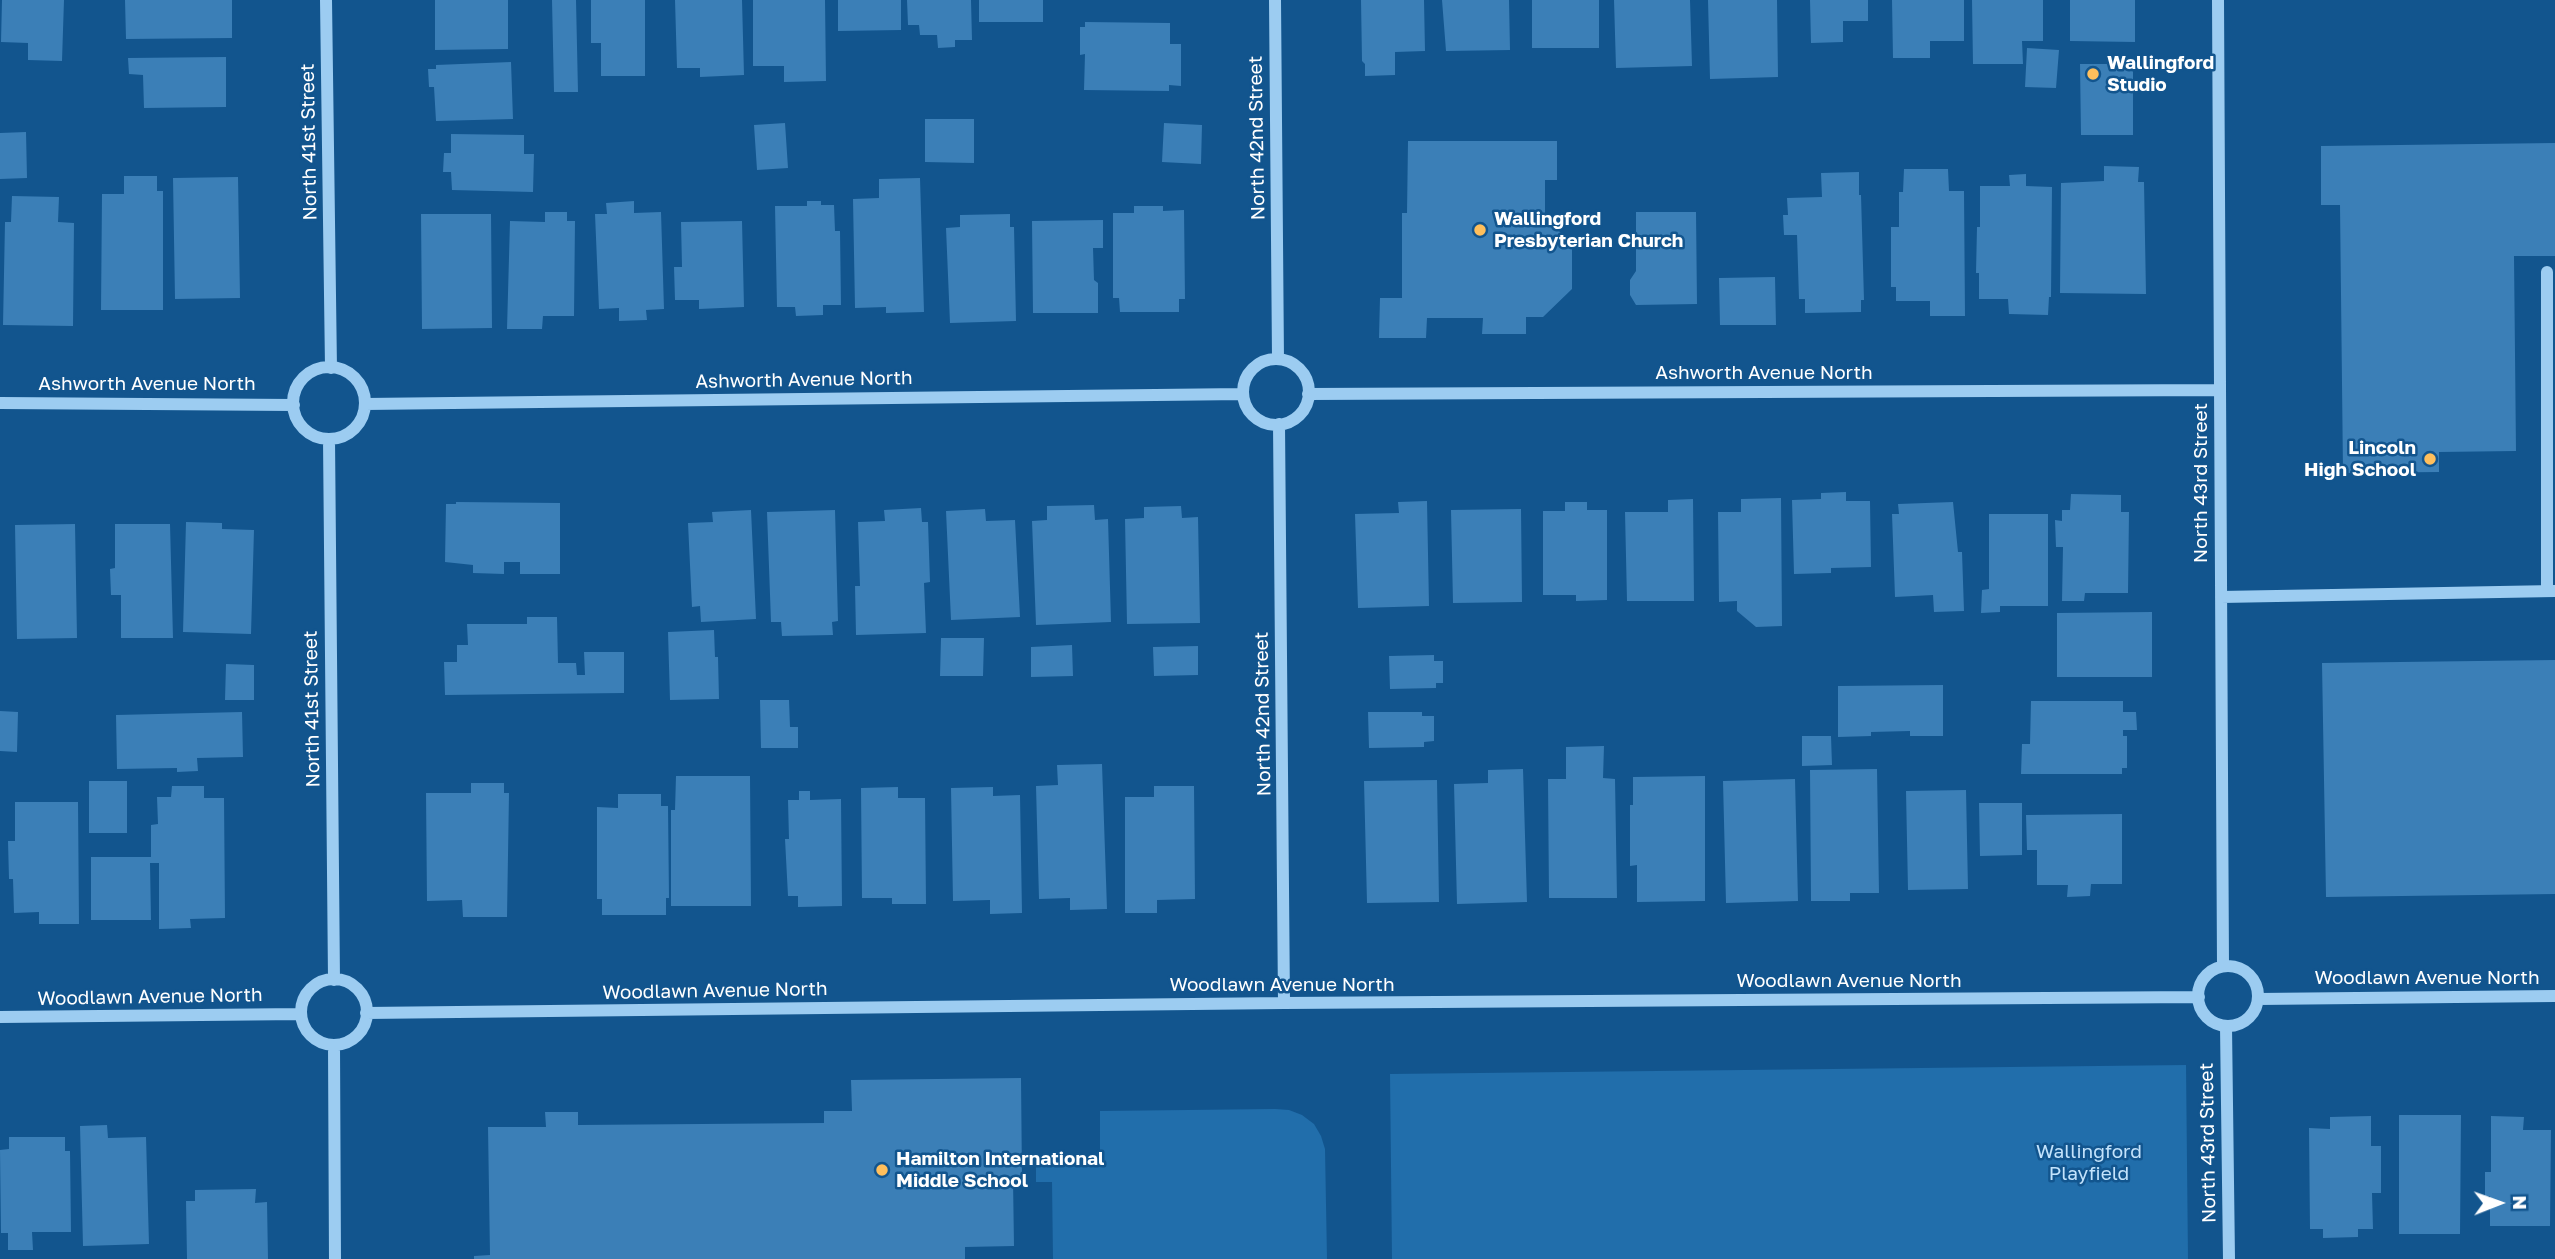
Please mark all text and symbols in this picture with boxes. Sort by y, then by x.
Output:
place label: Wallingford Studio [2107,52,2214,96]
street label: North 42nd Street [1244,55,1270,221]
street label: North 41st Street [296,63,322,221]
marker: Wallingford Studio [2085,66,2101,82]
place label: Wallingford Presbyterian Church [1494,208,1683,252]
marker: Wallingford Presbyterian Church [1472,222,1488,238]
street label: Ashworth Avenue North [1655,362,1873,384]
street label: Ashworth Avenue North [695,367,913,393]
street label: Ashworth Avenue North [38,373,256,395]
street label: North 43rd Street [2190,403,2212,563]
place label: Lincoln High School [2304,437,2416,481]
marker: Lincoln High School [2422,451,2438,467]
street label: North 41st Street [299,630,325,788]
street label: North 42nd Street [1250,631,1276,797]
street label: Woodlawn Avenue North [2314,967,2540,989]
street label: Woodlawn Avenue North [1736,970,1962,992]
street label: Woodlawn Avenue North [1169,974,1395,996]
street label: Woodlawn Avenue North [602,978,828,1004]
street label: Woodlawn Avenue North [37,984,263,1010]
street label: North 43rd Street [2195,1063,2221,1223]
park label: Wallingford Playfield [2036,1141,2142,1185]
place label: Hamilton International Middle School [896,1148,1104,1192]
marker: Hamilton International Middle School [874,1162,890,1178]
north arrow [2464,1168,2534,1238]
text: N [2509,1195,2532,1210]

